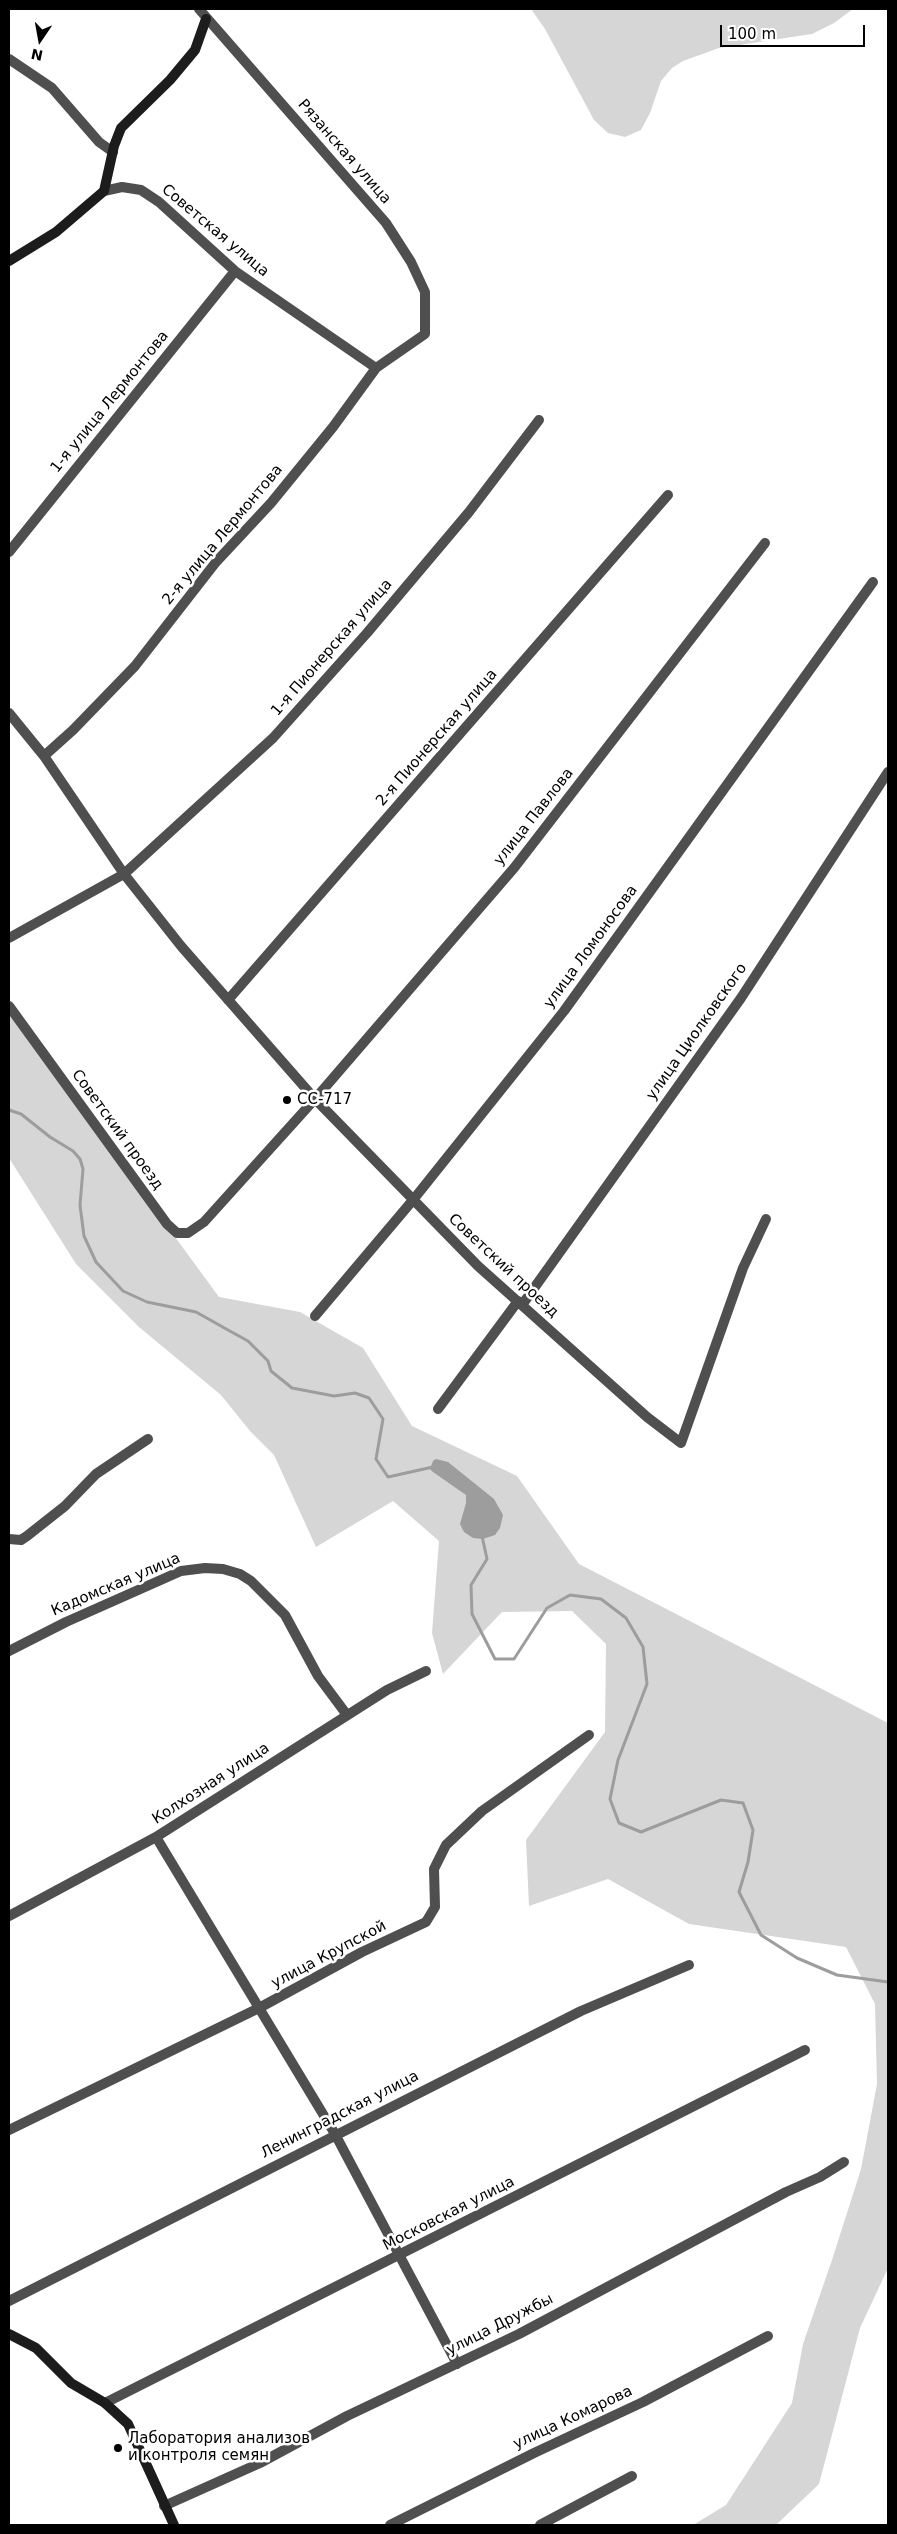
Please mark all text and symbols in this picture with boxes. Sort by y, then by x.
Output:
north arrow [15,15,65,65]
scale bar [722,15,867,47]
text: 100 m [728,25,776,43]
text: N [29,46,44,64]
street label: Рязанская улица [294,96,394,208]
street label: Советская улица [158,181,272,281]
street label: 1-я улица Лермонтова [47,327,173,477]
street label: 2-я улица Лермонтова [159,461,287,609]
street label: 1-я Пионерская улица [268,576,396,720]
street label: 2-я Пионерская улица [373,666,501,810]
street label: улица Павлова [490,765,578,869]
street label: улица Ломоносова [540,882,642,1012]
street label: улица Циолковского [643,960,751,1104]
street label: Советский проезд [67,1066,167,1194]
place label: СС-717 [297,1091,352,1109]
marker: СС-717 [281,1094,293,1106]
street label: Советский проезд [444,1210,562,1322]
street label: Кадомская улица [49,1550,183,1620]
street label: Колхозная улица [149,1739,273,1829]
street label: улица Крупской [268,1917,390,1993]
street label: Ленинградская улица [258,2067,422,2163]
street label: Московская улица [380,2173,518,2255]
street label: улица Дружбы [444,2290,556,2360]
street label: улица Комарова [511,2382,635,2454]
place label: Лаборатория анализов и контроля семян [128,2430,310,2465]
marker: Лаборатория анализов и контроля семян [112,2442,124,2454]

